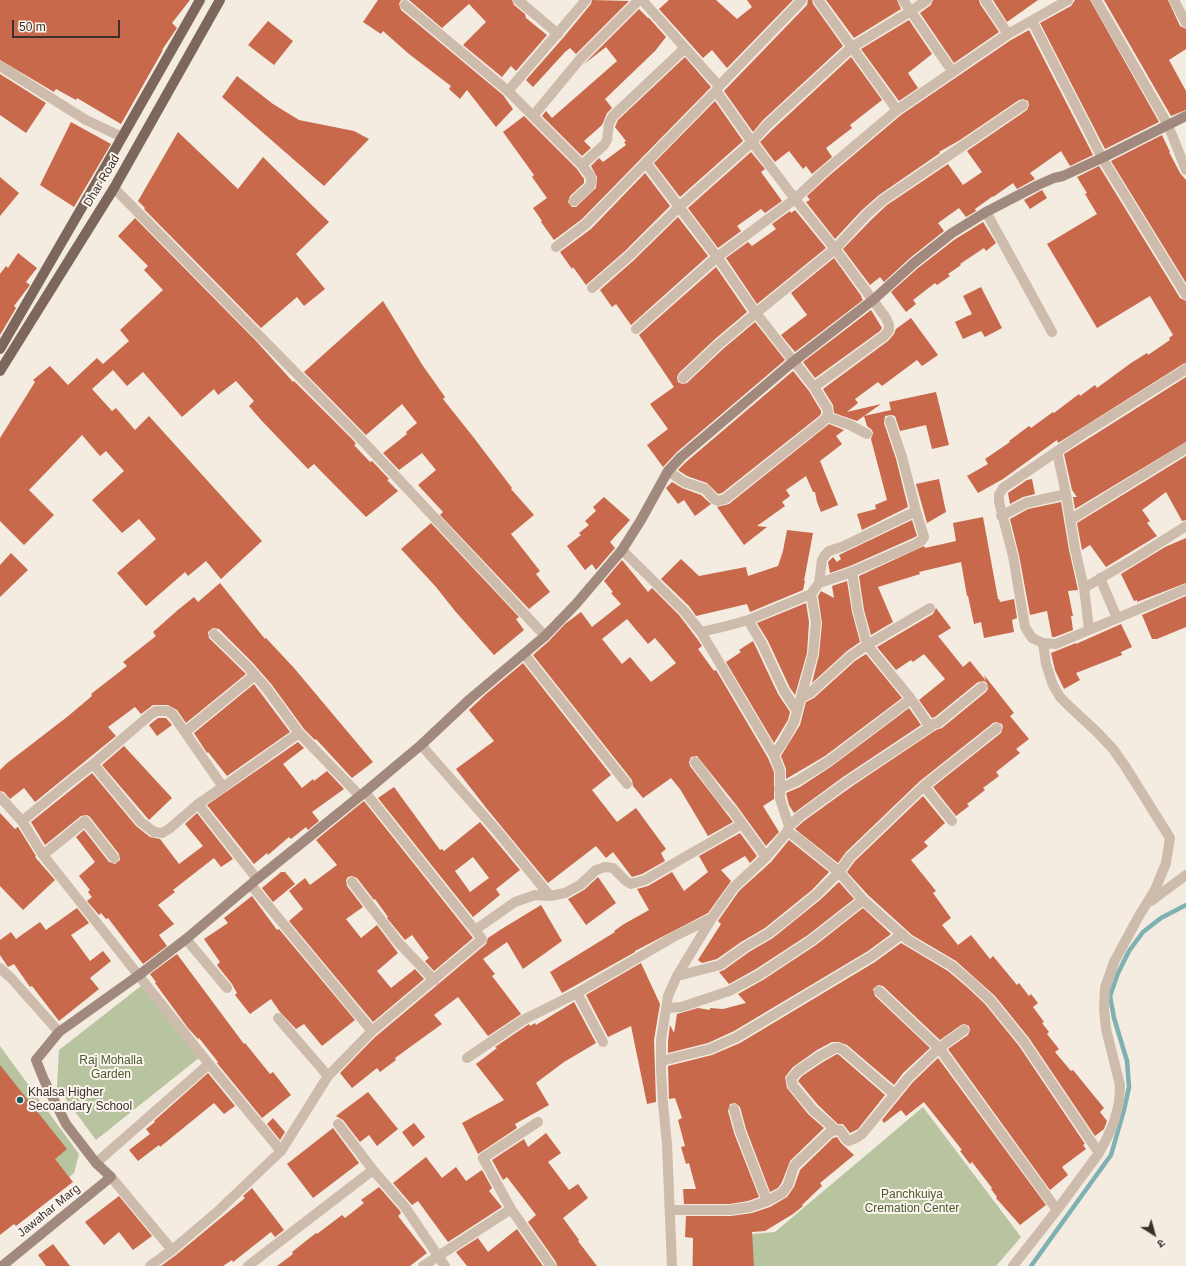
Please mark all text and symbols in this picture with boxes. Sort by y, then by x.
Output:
scale bar [14,12,122,38]
text: 50 m [19,20,46,34]
street label: Dhar Road [81,152,123,210]
park label: Raj Mohalla Garden [79,1054,143,1082]
place label: Khalsa Higher Secoandary School [28,1086,132,1114]
marker: Khalsa Higher Secoandary School [15,1095,25,1105]
street label: Jawahar Marg [15,1181,83,1241]
park label: Panchkuiya Cremation Center [865,1188,959,1216]
north arrow [1134,1214,1174,1254]
text: उ [1155,1237,1167,1250]

